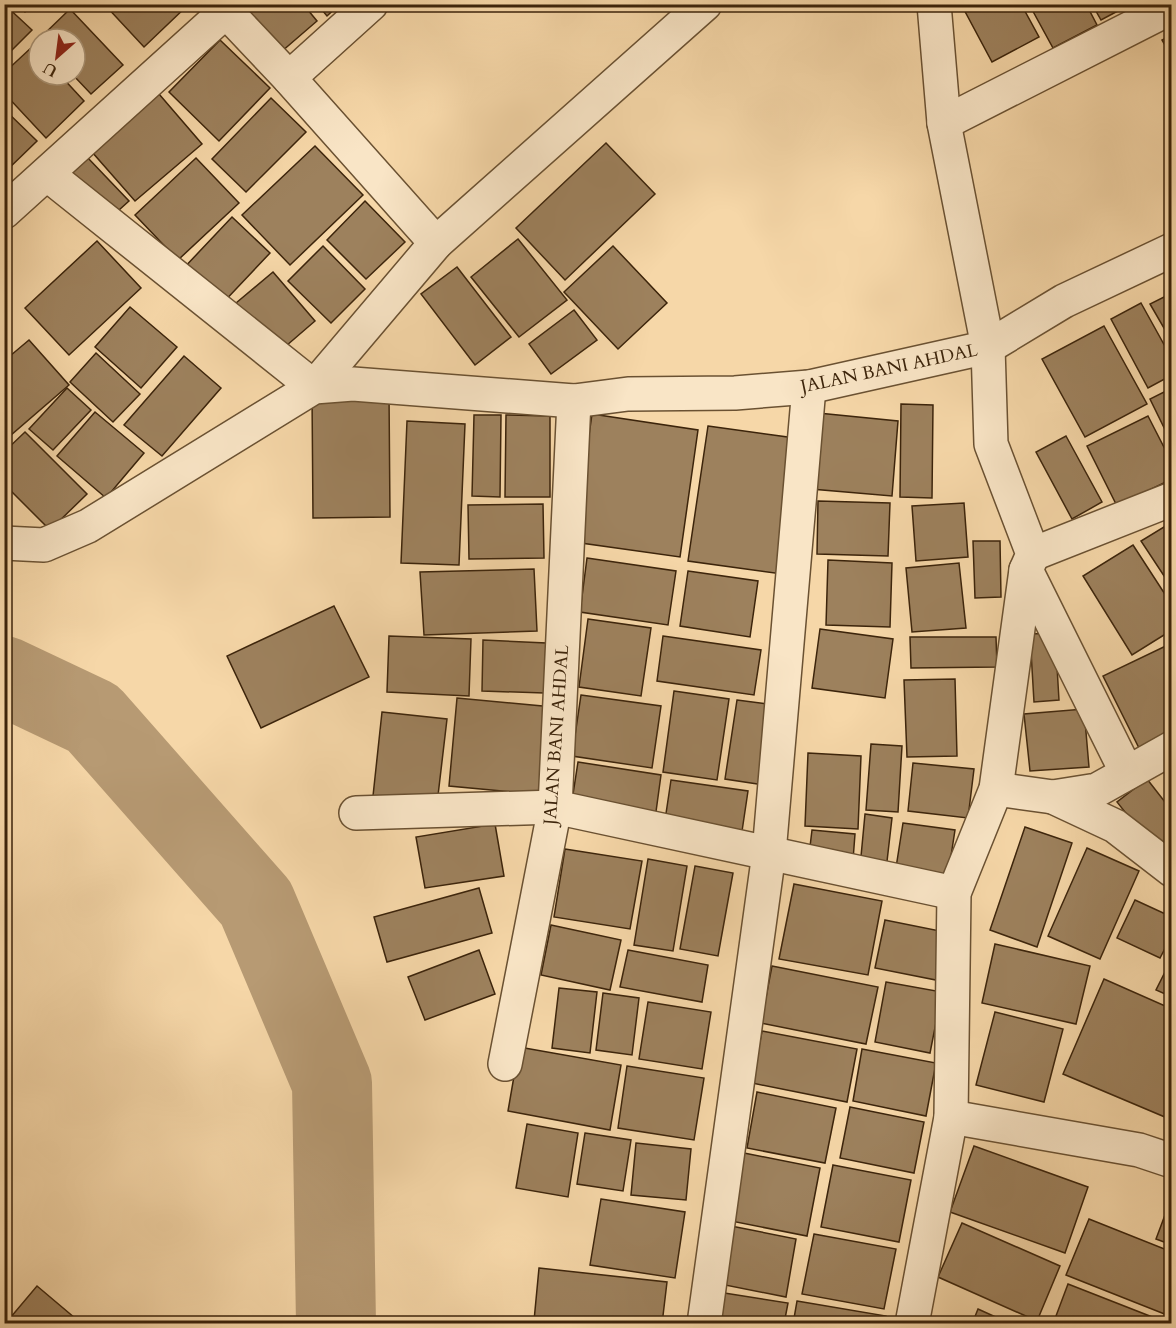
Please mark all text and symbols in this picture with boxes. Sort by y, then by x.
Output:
north arrow [27,27,87,87]
text: U [39,57,61,82]
street label: JALAN BANI AHDAL [795,337,980,400]
street label: JALAN BANI AHDAL [538,644,575,829]

